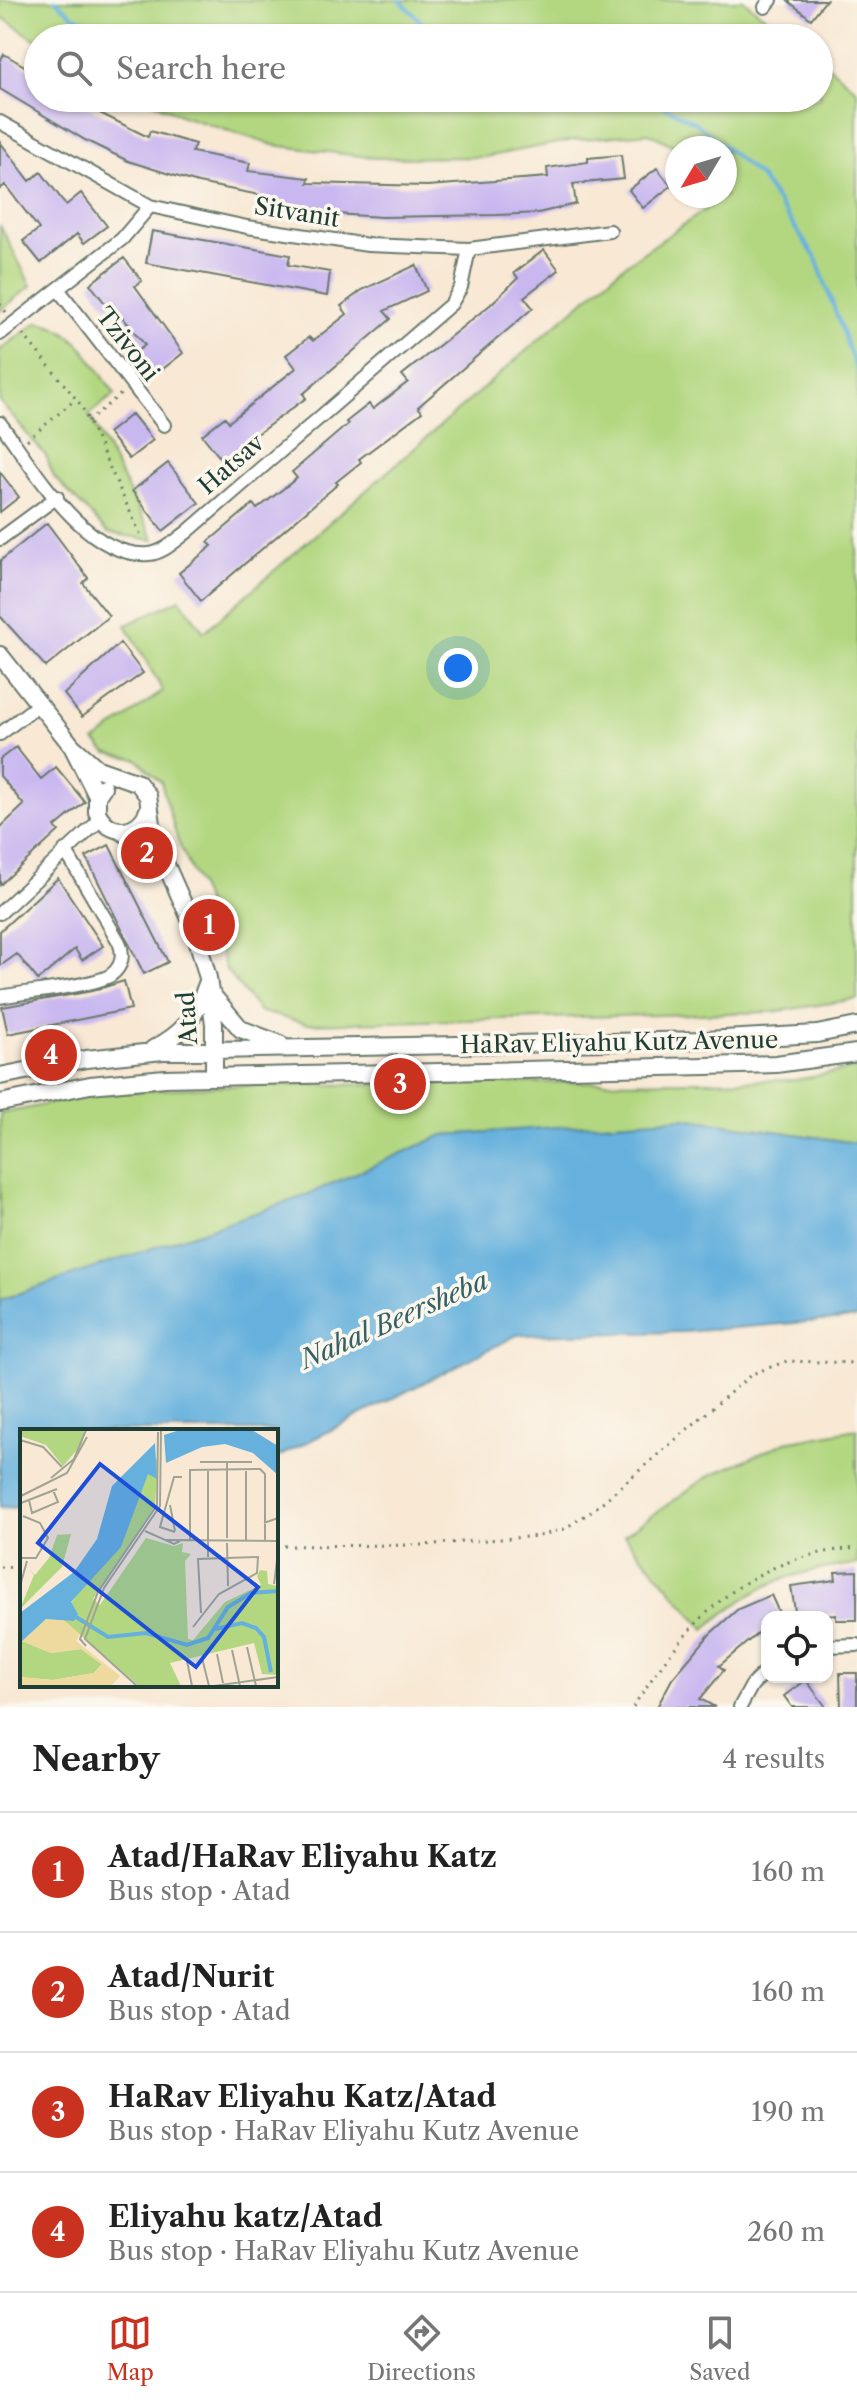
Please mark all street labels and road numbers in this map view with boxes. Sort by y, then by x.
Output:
street label: Sitvanit [252,191,342,233]
street label: Tzivoni [90,301,166,387]
street label: Hatsav [192,427,270,500]
street label: Atad [171,990,203,1047]
street label: HaRav Eliyahu Kutz Avenue [459,1025,779,1059]

